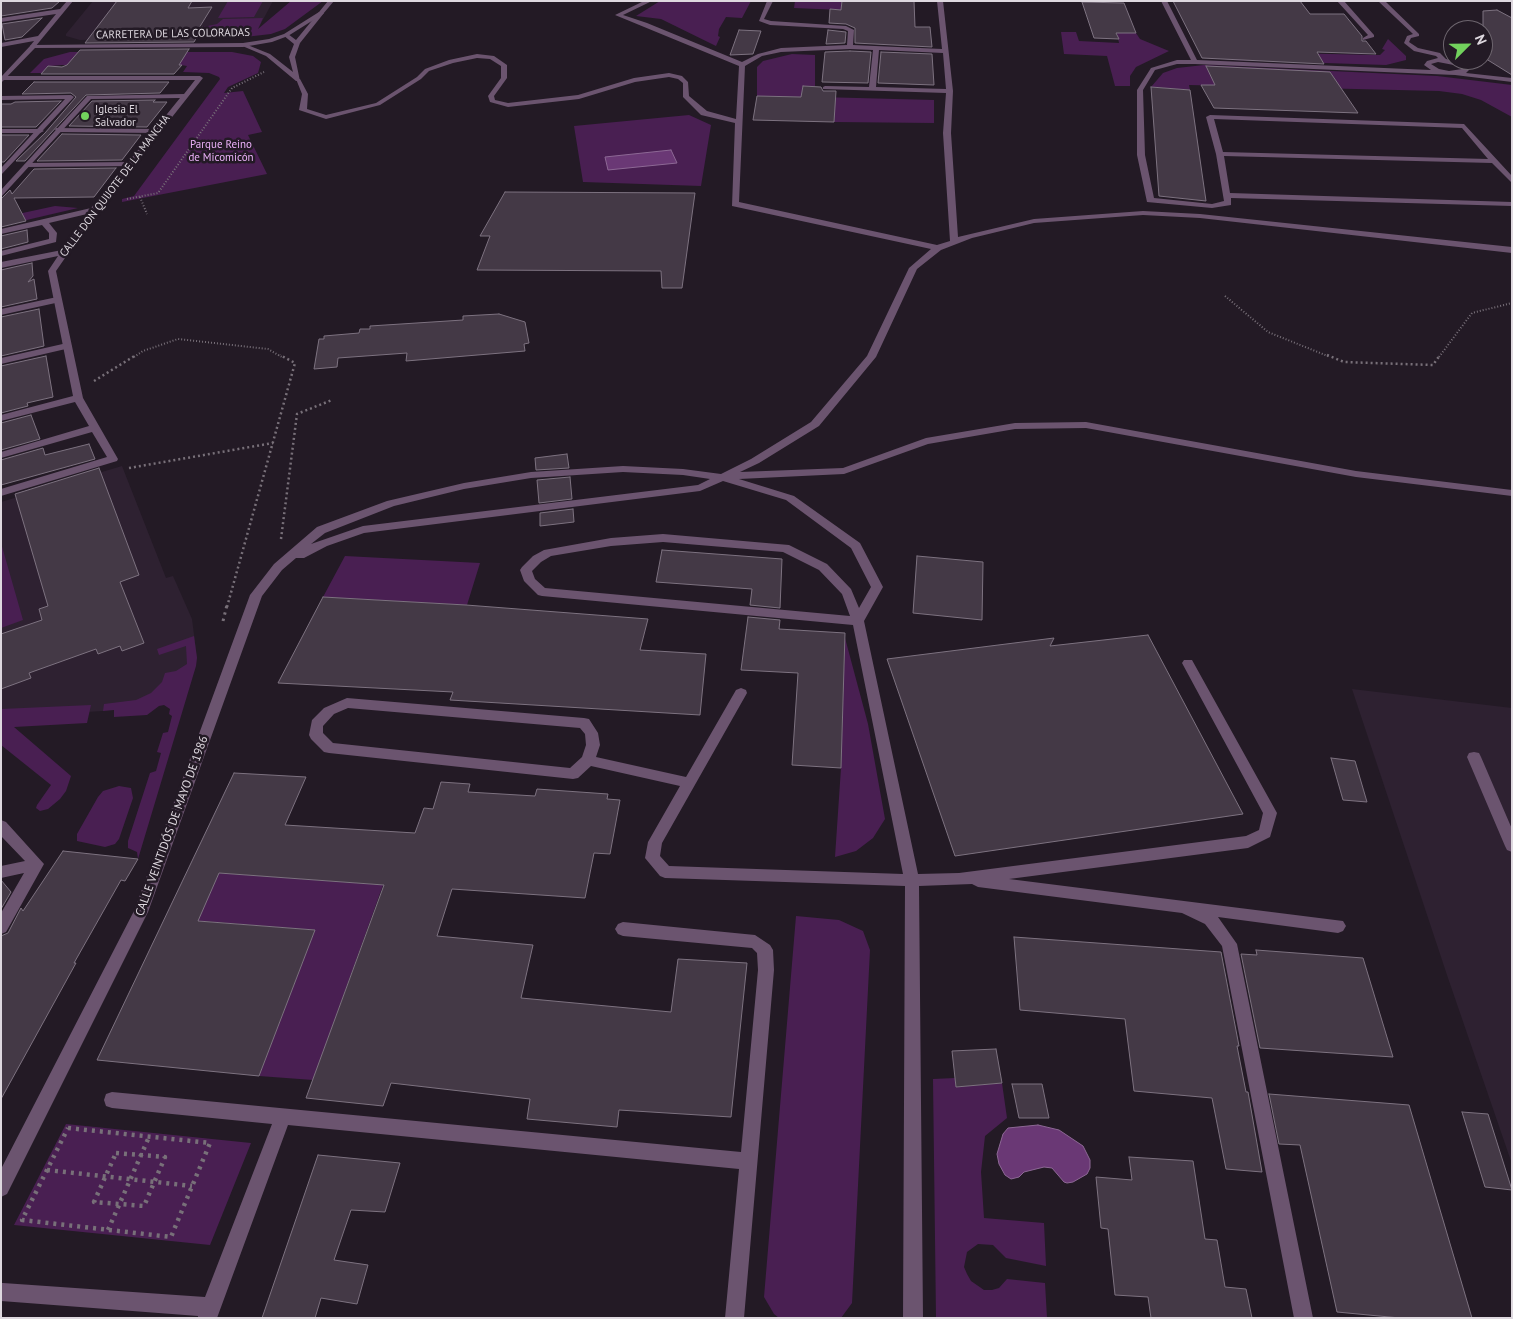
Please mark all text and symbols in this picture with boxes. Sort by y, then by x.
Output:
north arrow [1443,20,1493,70]
street label: CARRETERA DE LAS COLORADAS [96,26,250,42]
text: N [1471,32,1491,47]
place label: Iglesia El Salvador [95,103,138,129]
marker: Iglesia El Salvador [79,110,91,122]
street label: CALLE DON QUIJOTE DE LA MANCHA [57,112,173,260]
park label: Parque Reino de Micomicón [188,138,254,164]
street label: CALLE VEINTIDÓS DE MAYO DE 1986 [133,734,211,918]

